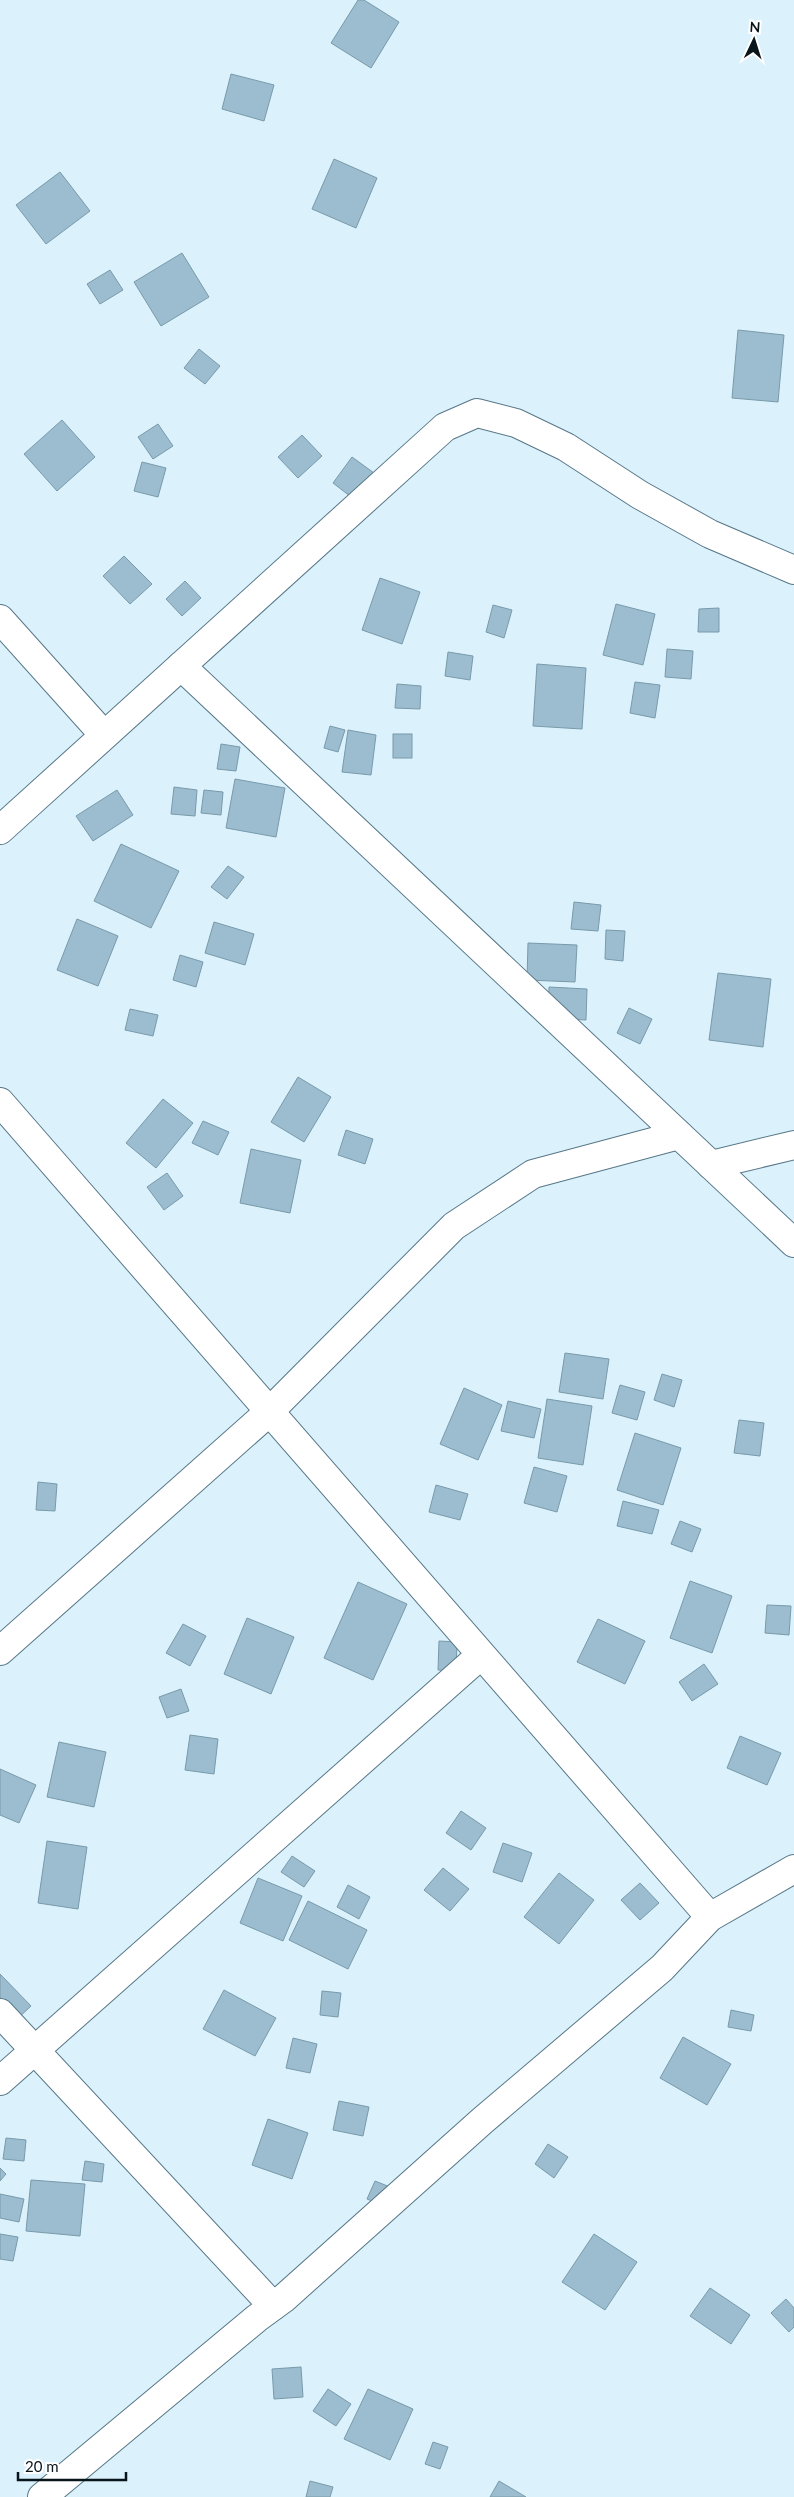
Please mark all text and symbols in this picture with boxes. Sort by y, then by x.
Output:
north arrow [729,15,779,65]
text: N [749,18,761,35]
scale bar [18,2450,125,2482]
text: 20 m [25,2457,59,2475]

